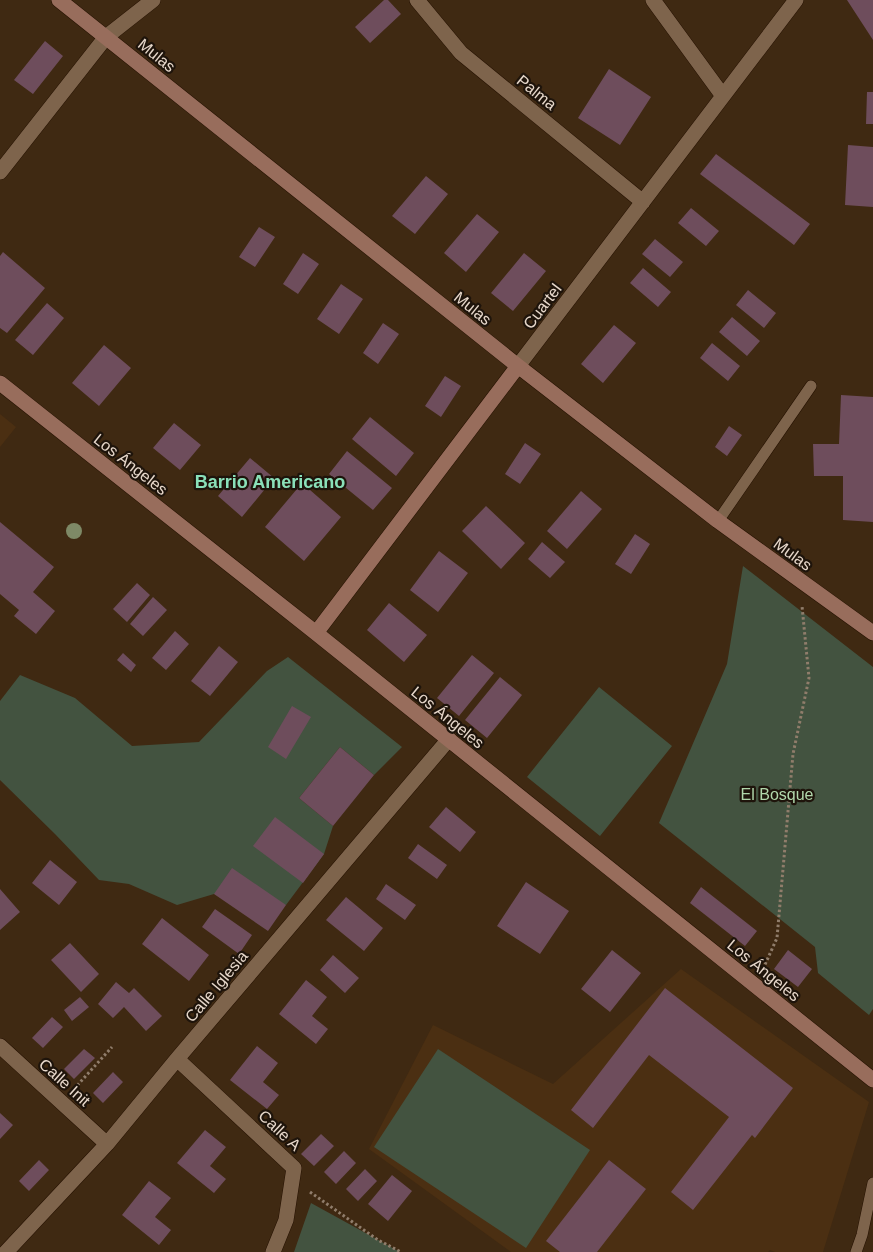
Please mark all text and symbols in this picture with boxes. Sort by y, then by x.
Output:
street label: Mulas [135,35,179,75]
street label: Palma [514,72,560,113]
street label: Cuartel [520,281,565,332]
street label: Mulas [451,288,495,328]
street label: Los Ángeles [91,430,171,498]
district label: Barrio Americano [195,472,345,492]
street label: Mulas [770,535,815,574]
street label: Los Ángeles [408,682,488,752]
park label: El Bosque [741,786,814,803]
street label: Los Ángeles [724,935,804,1005]
street label: Calle Iglesia [182,947,251,1025]
street label: Calle Init [36,1055,94,1110]
street label: Calle A [255,1107,304,1154]

